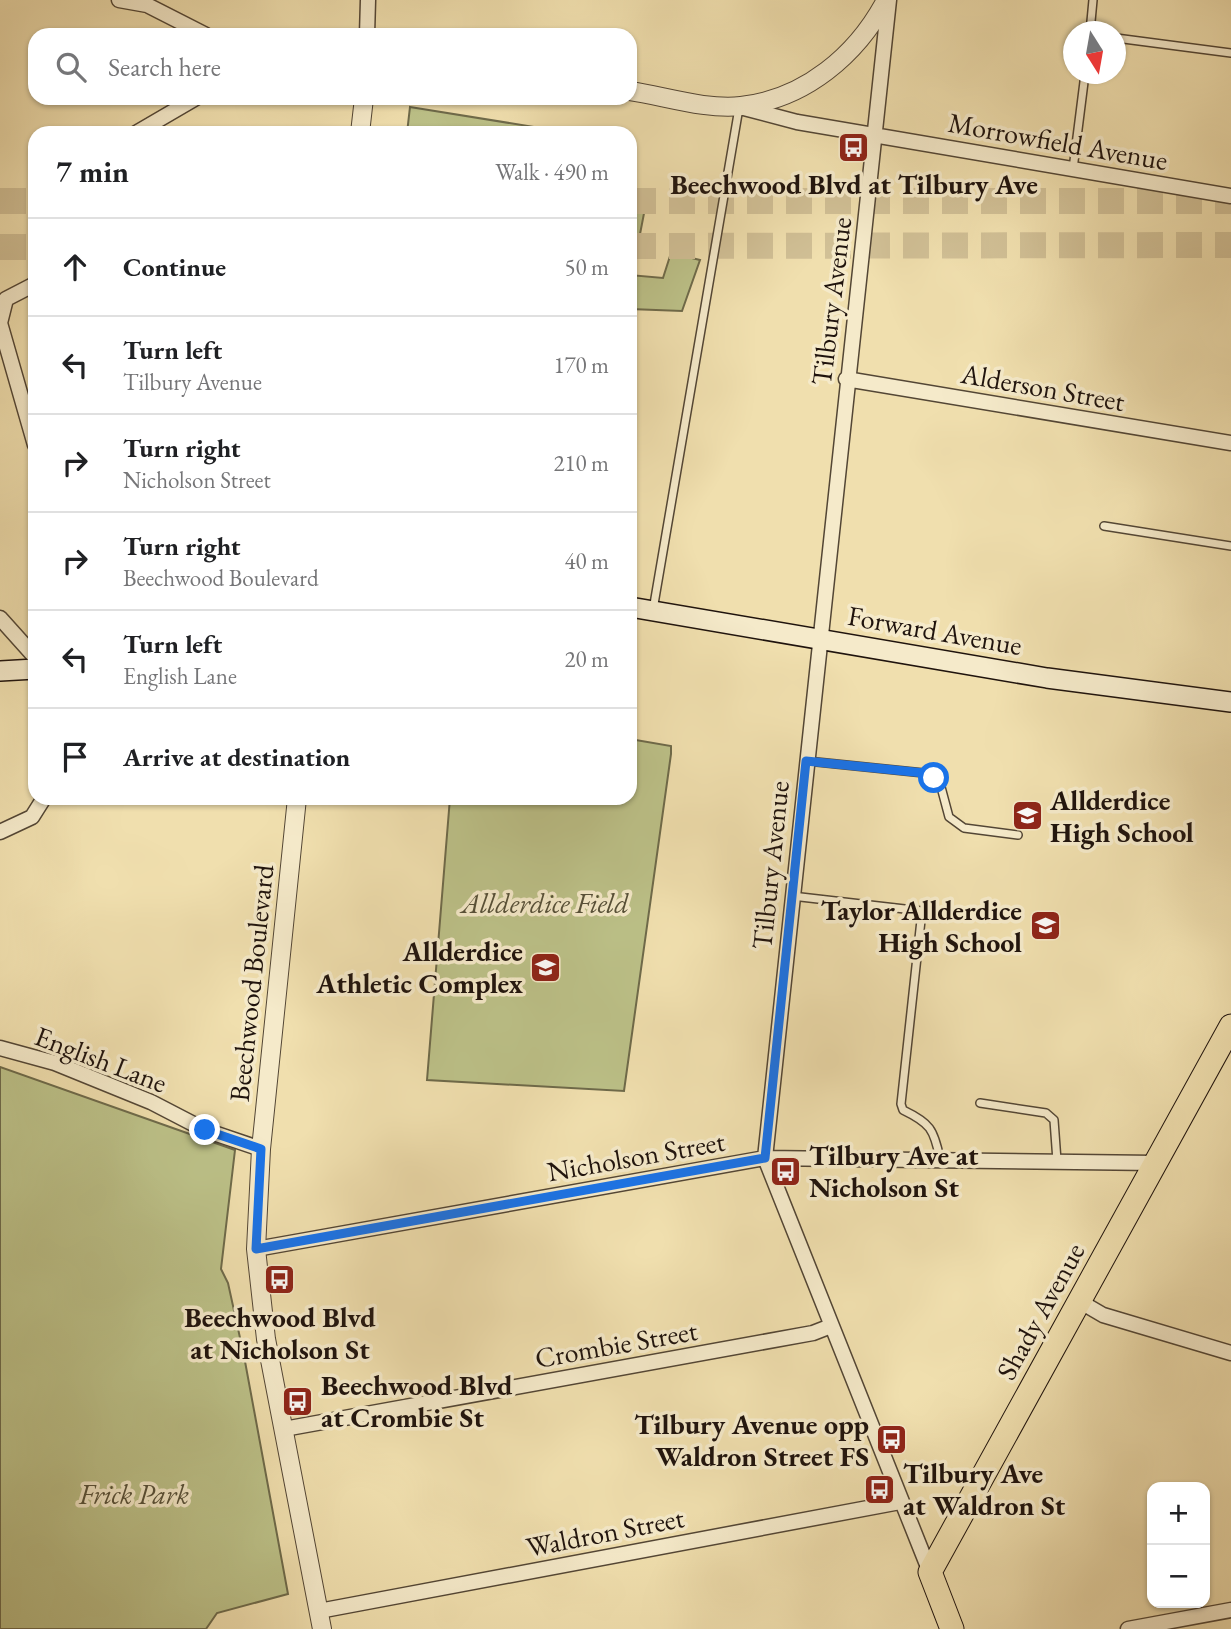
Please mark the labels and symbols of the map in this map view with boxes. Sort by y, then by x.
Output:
north arrow [1063,21,1126,84]
street label: Morrowfield Avenue [945,104,1171,178]
bus stop icon: Beechwood Blvd at Tilbury Ave [837,130,871,164]
place label: Beechwood Blvd at Tilbury Ave [670,166,1038,202]
street label: Tilbury Avenue [803,215,859,387]
street label: Alderson Street [957,355,1128,419]
street label: Forward Avenue [845,597,1025,663]
route start [918,762,949,793]
street label: Tilbury Avenue [743,779,797,951]
place label: Allderdice High School [1049,782,1194,850]
school or university icon: Allderdice High School [1010,799,1044,833]
street label: Beechwood Boulevard [221,862,281,1103]
park label: Allderdice Field [459,885,629,921]
place label: Taylor Allderdice High School [821,892,1022,960]
school or university icon: Taylor Allderdice High School [1028,909,1062,943]
place label: Allderdice Athletic Complex [315,933,523,1001]
school or university icon: Allderdice Athletic Complex [529,950,563,984]
street label: English Lane [30,1017,172,1101]
route end [189,1114,220,1145]
street label: Nicholson Street [544,1123,728,1189]
place label: Tilbury Ave at Nicholson St [809,1137,979,1205]
bus stop icon: Tilbury Ave at Nicholson St [769,1154,803,1188]
street label: Shady Avenue [988,1236,1092,1386]
bus stop icon: Beechwood Blvd at Nicholson St [263,1263,297,1297]
place label: Beechwood Blvd at Nicholson St [184,1299,376,1367]
street label: Crombie Street [532,1312,700,1376]
place label: Beechwood Blvd at Crombie St [321,1367,513,1435]
bus stop icon: Beechwood Blvd at Crombie St [281,1384,315,1418]
place label: Tilbury Avenue opp Waldron Street FS [634,1406,869,1474]
bus stop icon: Tilbury Avenue opp Waldron Street FS [875,1423,909,1457]
place label: Tilbury Ave at Waldron St [903,1455,1066,1523]
bus stop icon: Tilbury Ave at Waldron St [863,1472,897,1506]
park label: Frick Park [78,1476,189,1512]
street label: Waldron Street [523,1499,687,1565]

